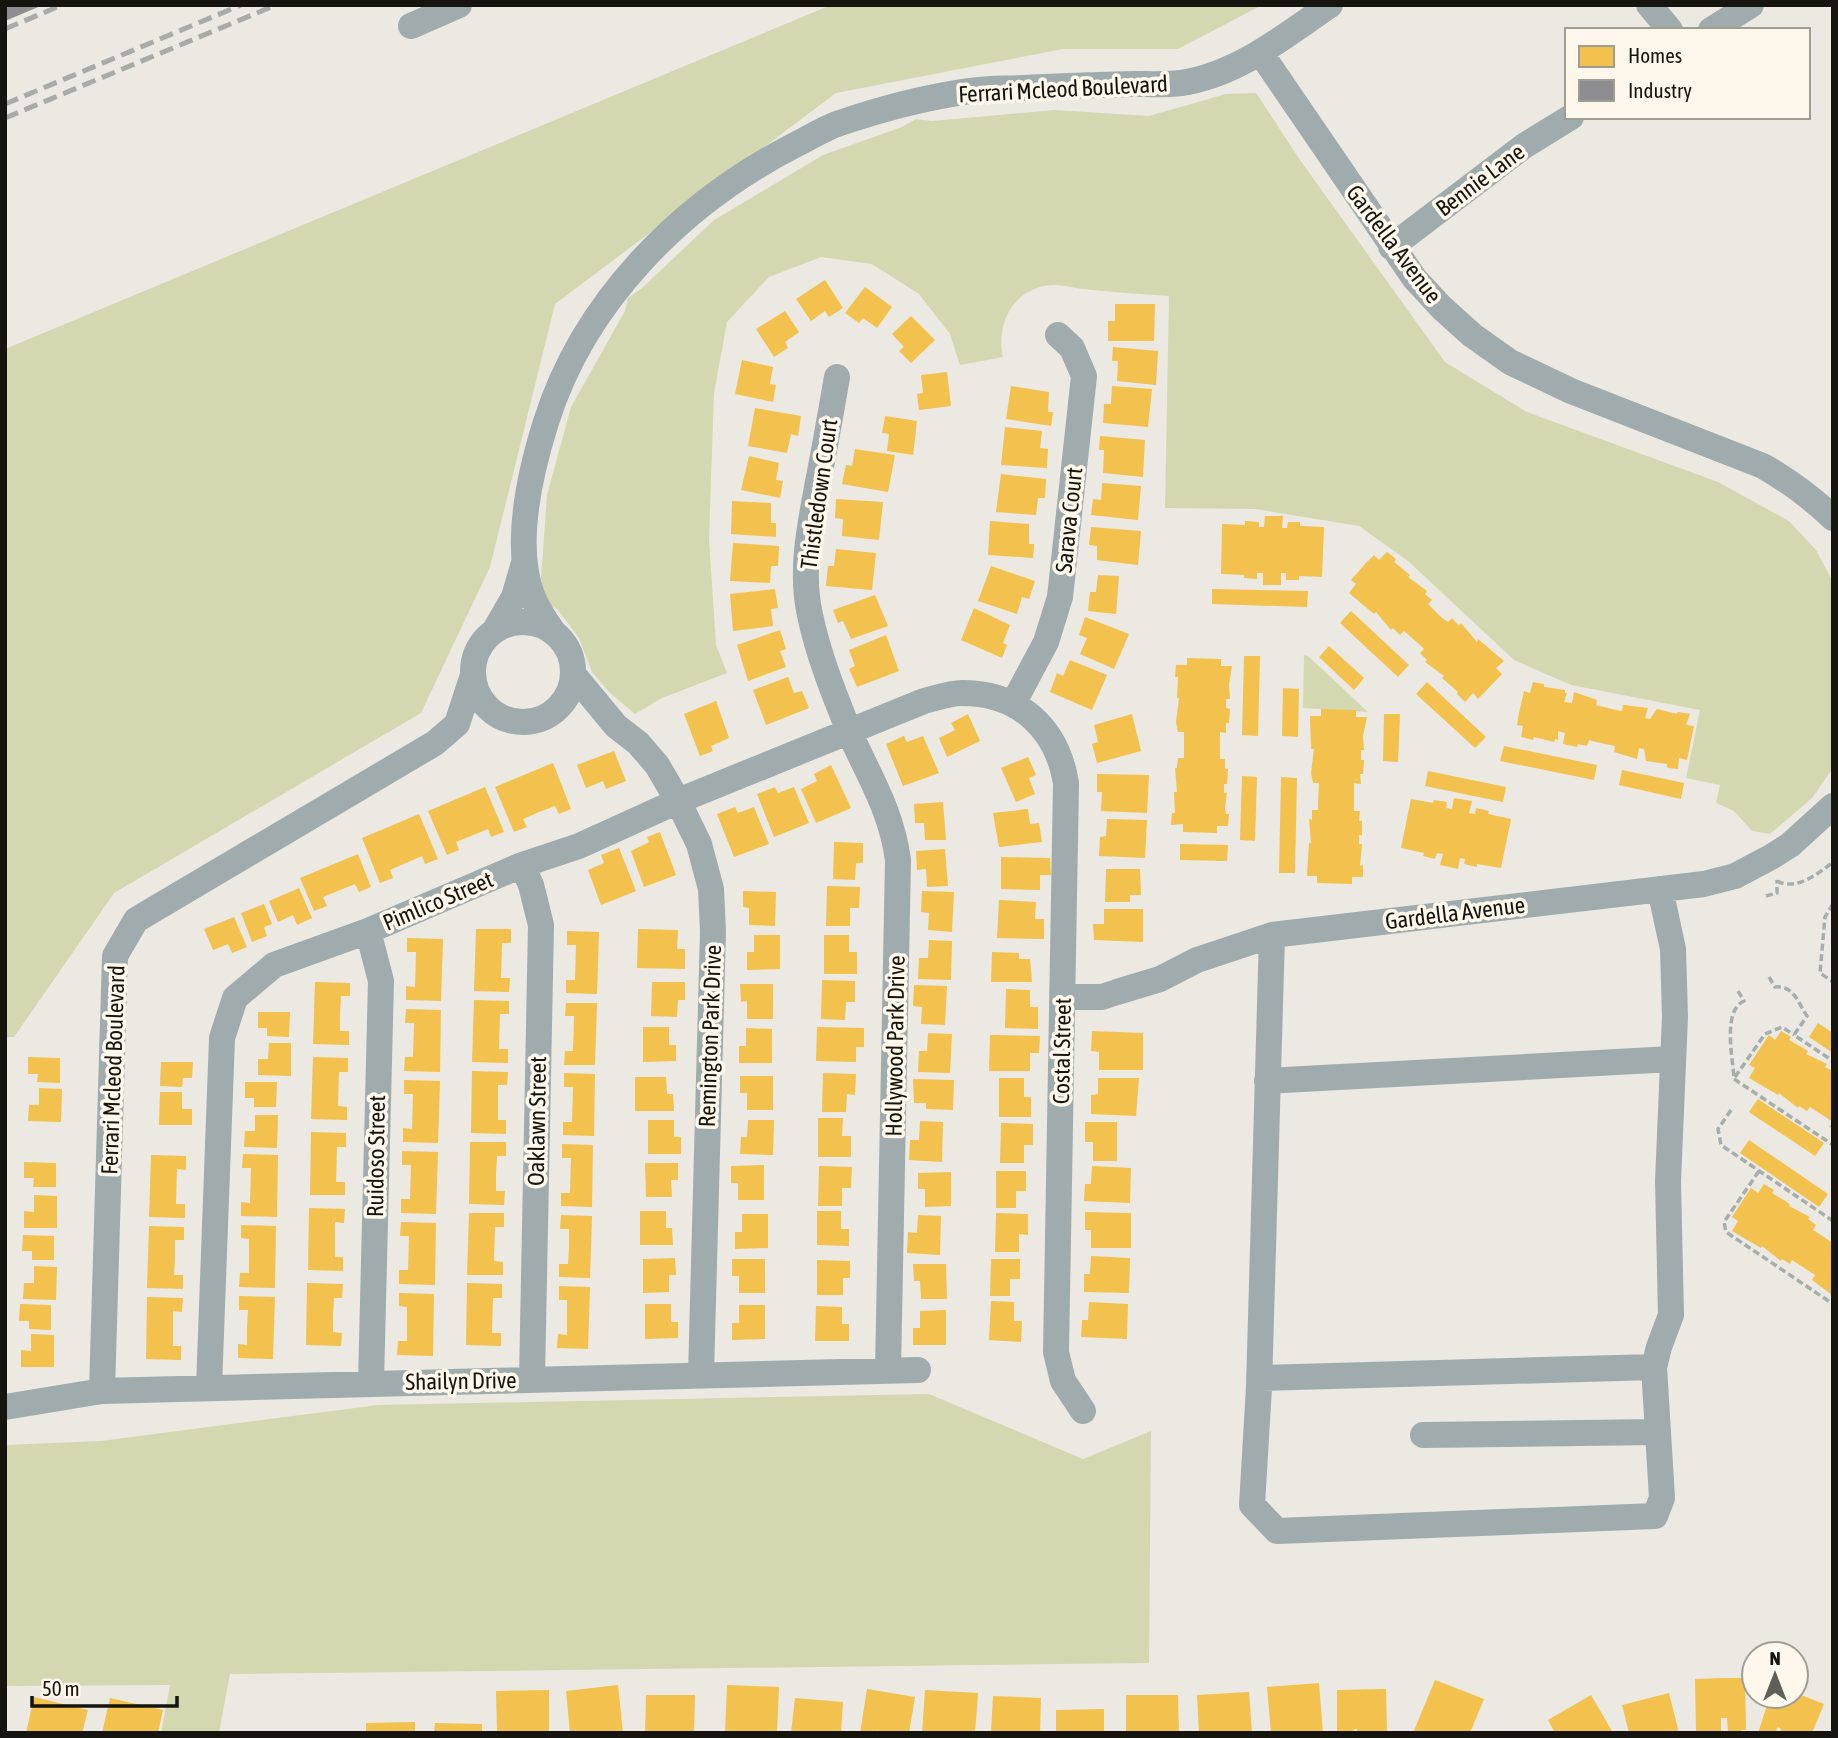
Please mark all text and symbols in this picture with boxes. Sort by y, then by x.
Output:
legend [1565,28,1810,119]
text: Homes [1628,43,1682,67]
street label: Ferrari Mcleod Boulevard [958,71,1168,107]
text: Industry [1628,78,1692,102]
street label: Bennie Lane [1431,138,1529,222]
street label: Gardella Avenue [1341,180,1447,308]
street label: Thistledown Court [796,417,842,571]
street label: Sarava Court [1051,466,1087,574]
street label: Pimlico Street [379,866,497,936]
street label: Gardella Avenue [1384,892,1526,934]
street label: Remington Park Drive [694,944,726,1128]
street label: Hollywood Park Drive [880,955,910,1137]
street label: Ferrari Mcleod Boulevard [96,965,130,1175]
street label: Costal Street [1048,998,1076,1104]
street label: Oaklawn Street [523,1056,551,1186]
street label: Ruidoso Street [362,1095,390,1217]
street label: Shailyn Drive [405,1367,517,1395]
north arrow [1740,1640,1810,1710]
text: N [1769,1647,1781,1669]
scale bar [32,1664,177,1708]
text: 50 m [42,1676,80,1700]

